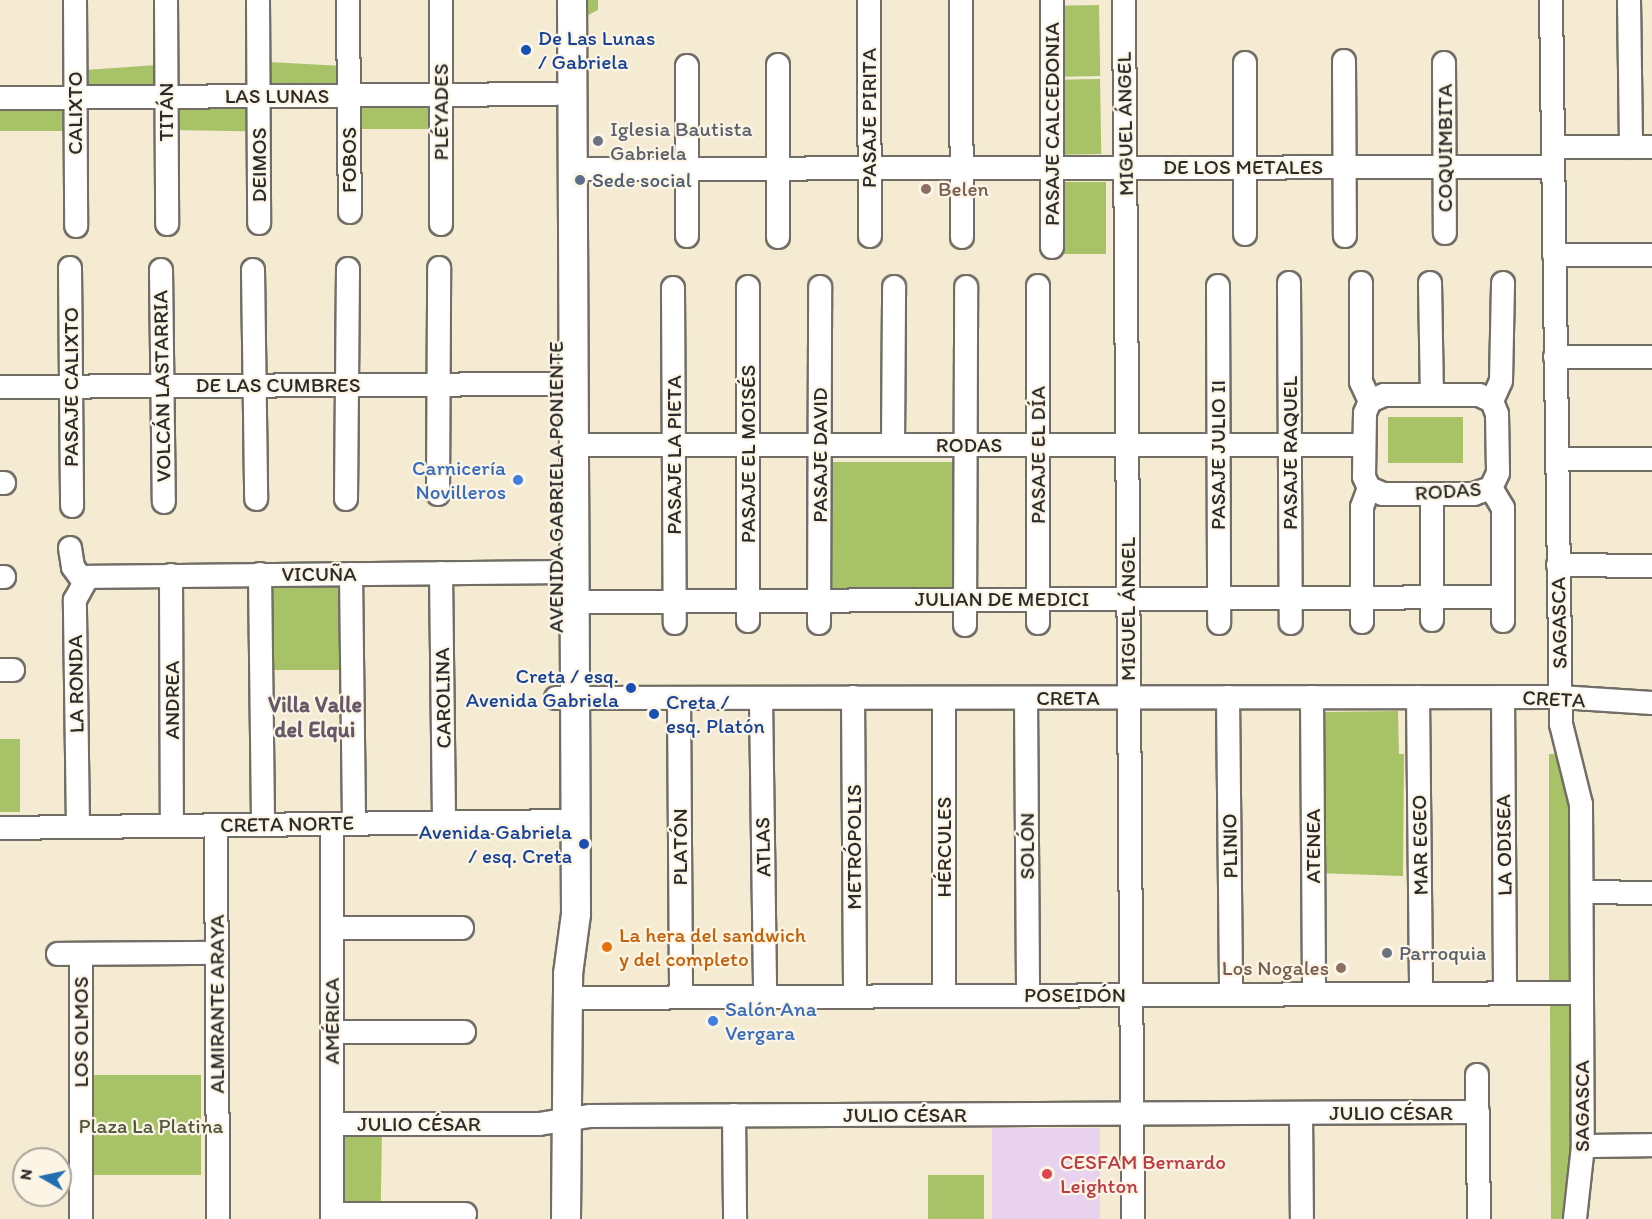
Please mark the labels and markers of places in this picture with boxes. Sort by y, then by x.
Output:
place label: De Las Lunas / Gabriela [538,25,656,75]
marker: De Las Lunas / Gabriela [519,43,533,57]
place label: Iglesia Bautista Gabriela [610,116,752,166]
marker: Iglesia Bautista Gabriela [591,134,605,148]
place label: Sede social [592,167,692,193]
marker: Sede social [573,173,587,187]
place label: Belen [938,176,989,202]
marker: Belen [919,182,933,196]
place label: Carnicería Novilleros [412,455,506,505]
marker: Carnicería Novilleros [511,473,525,487]
place label: Creta / esq. Avenida Gabriela [466,663,619,713]
marker: Creta / esq. Avenida Gabriela [624,681,638,695]
place label: Creta / esq. Platón [666,689,765,739]
marker: Creta / esq. Platón [647,707,661,721]
place label: Avenida Gabriela / esq. Creta [419,819,572,869]
marker: Avenida Gabriela / esq. Creta [577,837,591,851]
place label: La hera del sandwich y del completo [619,922,805,972]
marker: La hera del sandwich y del completo [600,940,614,954]
place label: Parroquia [1399,940,1486,966]
marker: Parroquia [1380,946,1394,960]
place label: Los Nogales [1222,955,1329,981]
marker: Los Nogales [1334,961,1348,975]
place label: Salón Ana Vergara [725,996,817,1046]
marker: Salón Ana Vergara [706,1014,720,1028]
place label: CESFAM Bernardo Leighton [1060,1149,1226,1199]
marker: CESFAM Bernardo Leighton [1038,1165,1056,1183]

